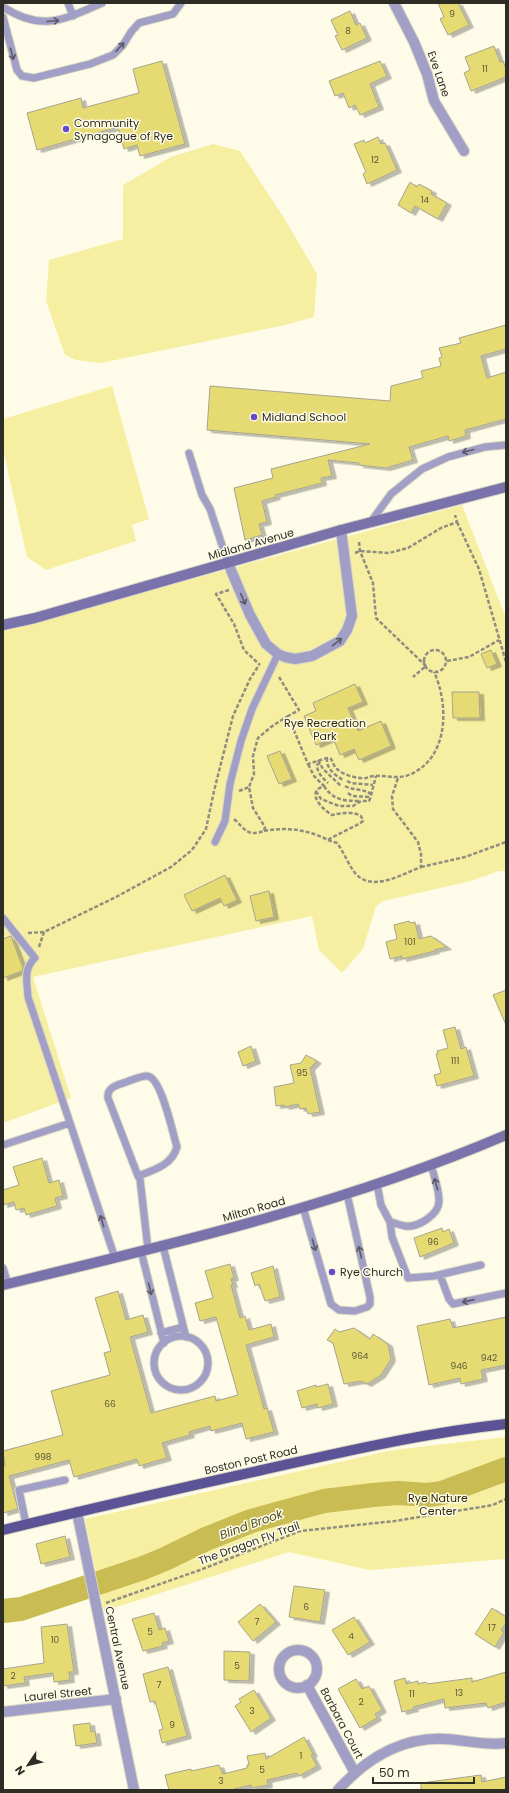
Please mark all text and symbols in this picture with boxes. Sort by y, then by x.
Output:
house number: 9 [449,8,455,20]
one-way arrow [46,17,59,24]
house number: 8 [345,25,351,37]
one-way arrow [116,42,125,52]
one-way arrow [9,48,17,61]
street label: Eve Lane [424,49,454,99]
house number: 11 [482,63,488,75]
place label: Community Synagogue of Rye [74,115,173,144]
marker: Community Synagogue of Rye [61,124,71,134]
house number: 12 [371,154,379,166]
house number: 14 [421,194,430,206]
place label: Midland School [262,409,346,425]
marker: Midland School [249,412,259,422]
one-way arrow [461,448,474,456]
street label: Midland Avenue [206,524,296,564]
one-way arrow [240,592,247,604]
one-way arrow [331,638,342,647]
park label: Rye Recreation Park [284,715,366,744]
house number: 101 [404,936,416,948]
house number: 111 [451,1055,459,1067]
house number: 95 [296,1067,308,1079]
one-way arrow [432,1177,439,1190]
street label: Milton Road [221,1192,287,1226]
one-way arrow [98,1214,105,1227]
house number: 96 [427,1236,439,1248]
one-way arrow [311,1238,318,1251]
one-way arrow [356,1246,363,1259]
place label: Rye Church [340,1264,403,1280]
marker: Rye Church [327,1267,337,1277]
one-way arrow [147,1282,155,1295]
one-way arrow [462,1298,475,1306]
house number: 964 [351,1350,369,1362]
house number: 942 [481,1352,497,1364]
house number: 946 [450,1360,468,1372]
house number: 66 [104,1398,116,1410]
street label: Boston Post Road [203,1441,299,1479]
house number: 998 [34,1451,52,1463]
park label: Rye Nature Center [408,1490,468,1519]
water label: Blind Brook [217,1504,286,1543]
street label: The Dragon Fly Trail [196,1517,302,1569]
house number: 6 [303,1601,309,1613]
street label: Central Avenue [101,1605,135,1691]
house number: 7 [255,1616,260,1628]
house number: 17 [488,1622,496,1634]
house number: 5 [147,1626,153,1638]
house number: 4 [348,1630,354,1642]
house number: 10 [51,1634,60,1646]
house number: 5 [234,1660,240,1672]
house number: 2 [10,1670,16,1682]
house number: 7 [157,1679,162,1691]
street label: Laurel Street [23,1682,93,1706]
street label: Barbara Court [317,1685,367,1761]
house number: 13 [455,1687,463,1699]
house number: 11 [409,1688,415,1700]
house number: 2 [358,1696,364,1708]
house number: 3 [249,1705,255,1717]
house number: 9 [169,1719,175,1731]
north arrow [8,1745,48,1785]
house number: 1 [300,1750,303,1762]
scale bar [373,1759,474,1785]
text: N [11,1763,29,1779]
house number: 5 [259,1764,265,1776]
text: 50 m [379,1764,410,1781]
house number: 3 [218,1775,224,1787]

